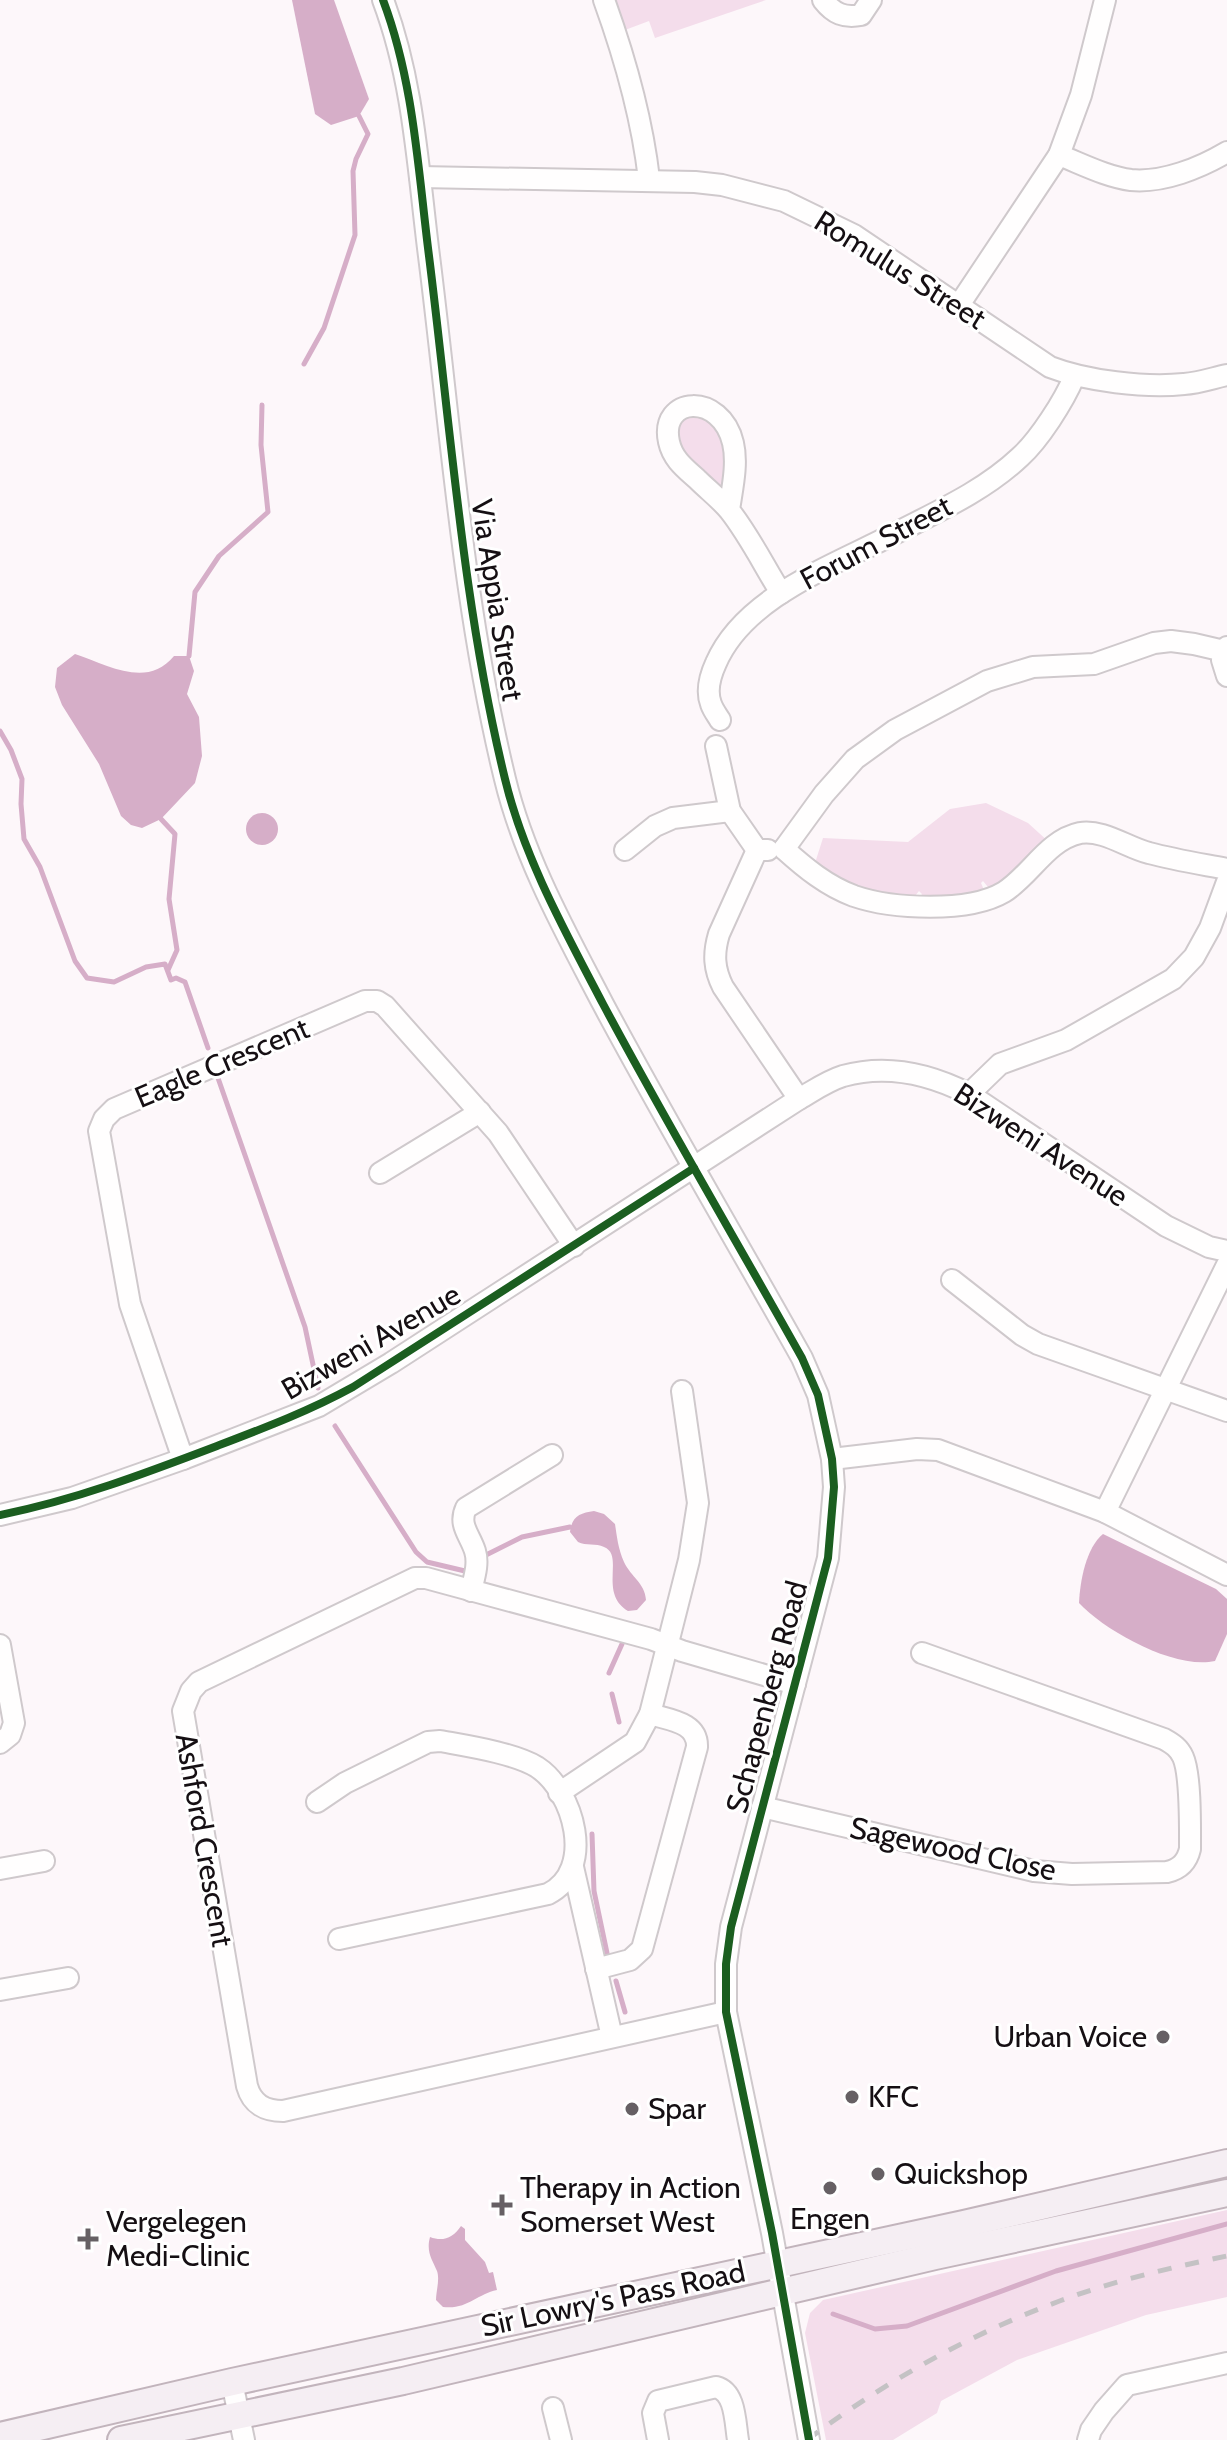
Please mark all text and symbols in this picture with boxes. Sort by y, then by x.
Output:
street label: Romulus Street [808,202,993,337]
street label: Forum Street [794,487,958,598]
street label: Via Appia Street [463,496,532,703]
street label: Eagle Crescent [129,1009,314,1116]
street label: Bizweni Avenue [947,1075,1135,1215]
street label: Bizweni Avenue [275,1275,467,1408]
street label: Schapenberg Road [718,1577,815,1817]
street label: Ashford Crescent [168,1730,241,1950]
street label: Sagewood Close [847,1809,1060,1888]
place label: Urban Voice [994,2018,1147,2055]
marker: Urban Voice [1154,2028,1172,2046]
place label: KFC [868,2078,919,2115]
marker: KFC [843,2088,861,2106]
place label: Spar [648,2090,706,2127]
marker: Spar [623,2100,641,2118]
place label: Quickshop [894,2155,1028,2192]
marker: Quickshop [869,2165,887,2183]
place label: Therapy in Action Somerset West [520,2169,741,2240]
marker: Engen [821,2179,839,2197]
marker: Therapy in Action Somerset West [491,2194,513,2216]
place label: Engen [790,2200,870,2237]
place label: Vergelegen Medi-Clinic [106,2203,250,2274]
marker: Vergelegen Medi-Clinic [77,2228,99,2250]
street label: Sir Lowry's Pass Road [477,2252,748,2345]

